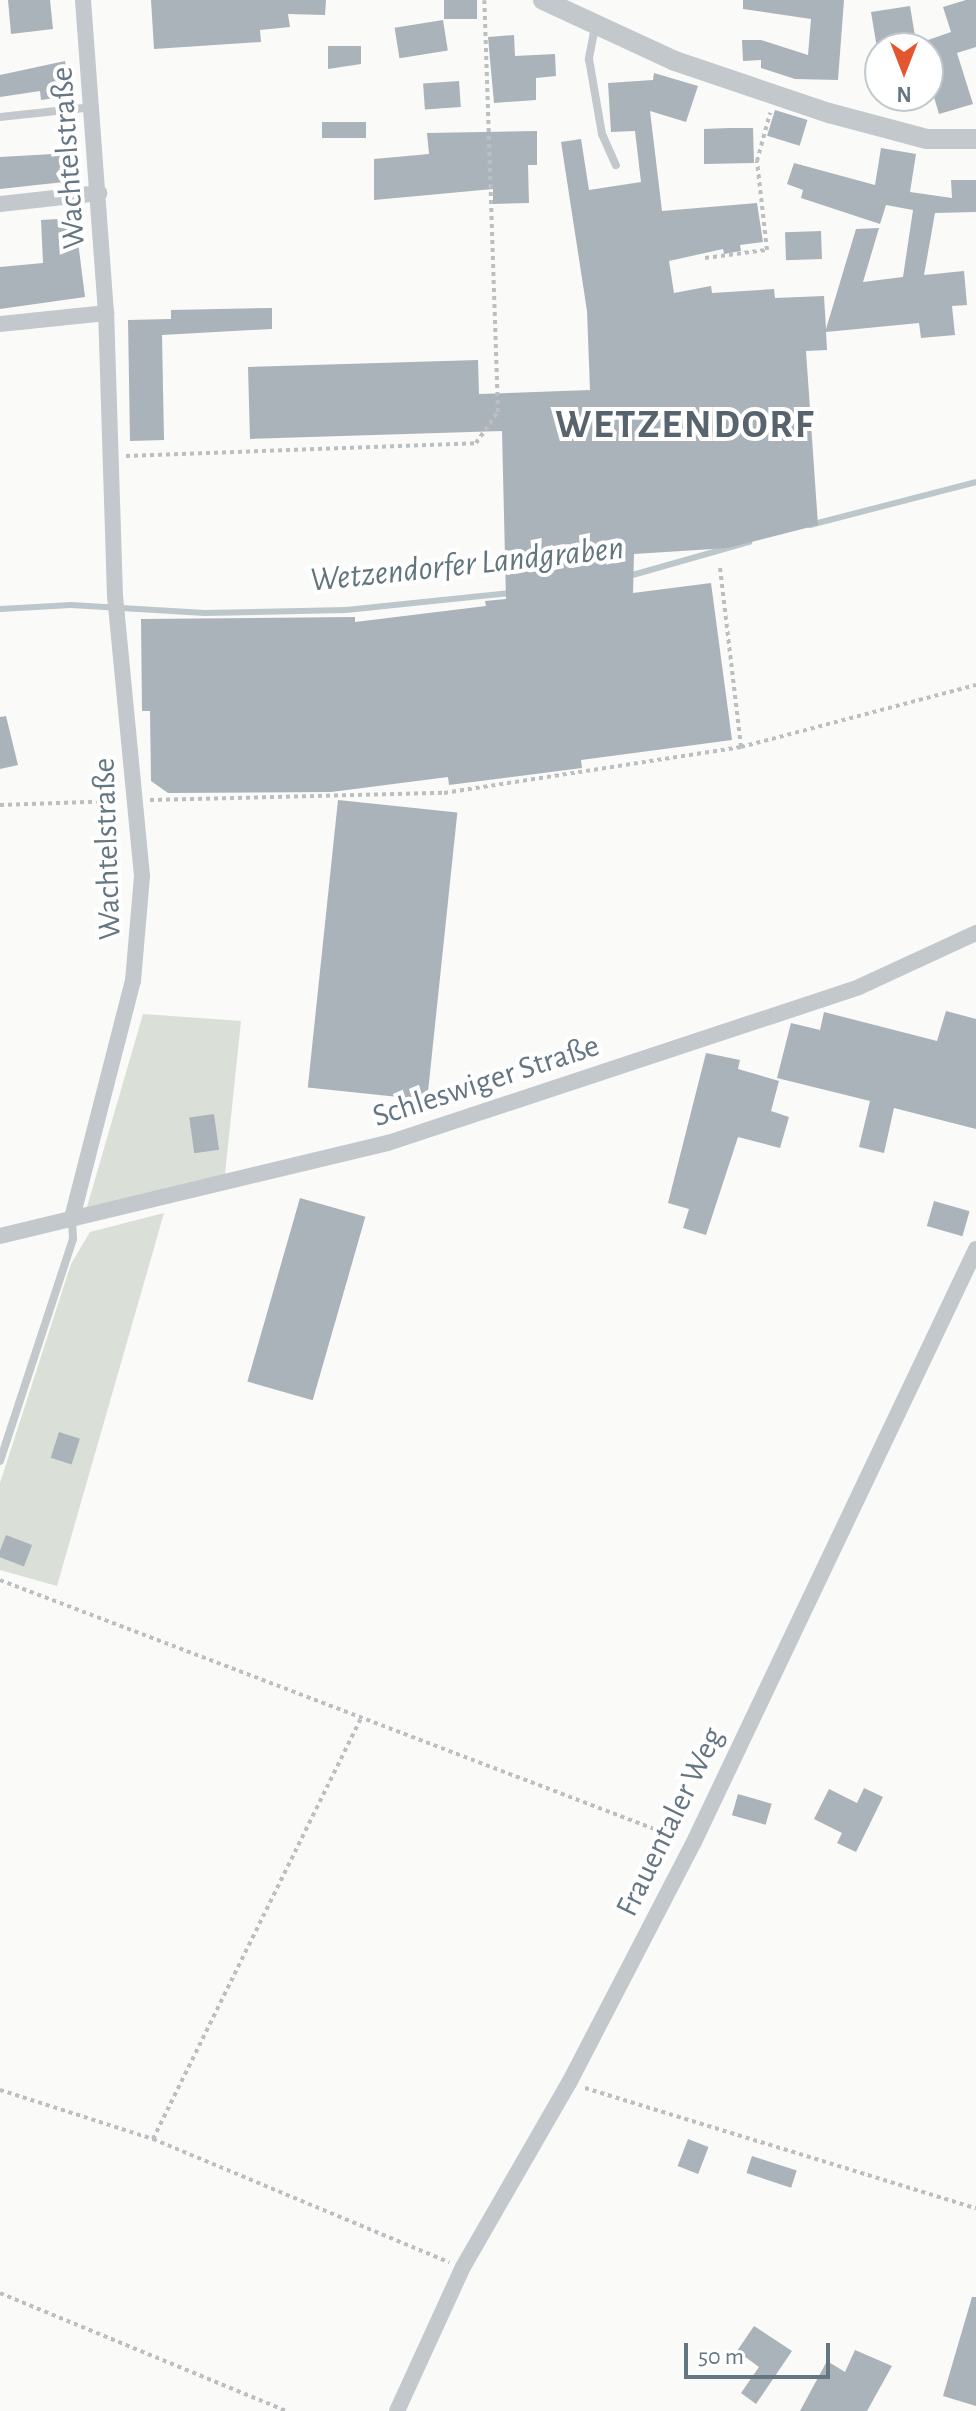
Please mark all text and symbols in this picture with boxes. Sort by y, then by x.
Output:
north arrow [864,32,944,112]
street label: Wachtelstraße [42,66,94,250]
text: N [896,83,912,105]
district label: WETZENDORF [555,401,815,449]
water label: Wetzendorfer Landgraben [308,528,626,602]
street label: Wachtelstraße [85,757,129,941]
street label: Schleswiger Straße [368,1026,604,1136]
street label: Frauentaler Weg [608,1721,732,1923]
scale bar [688,2327,834,2377]
text: 50 m [698,2345,744,2369]

